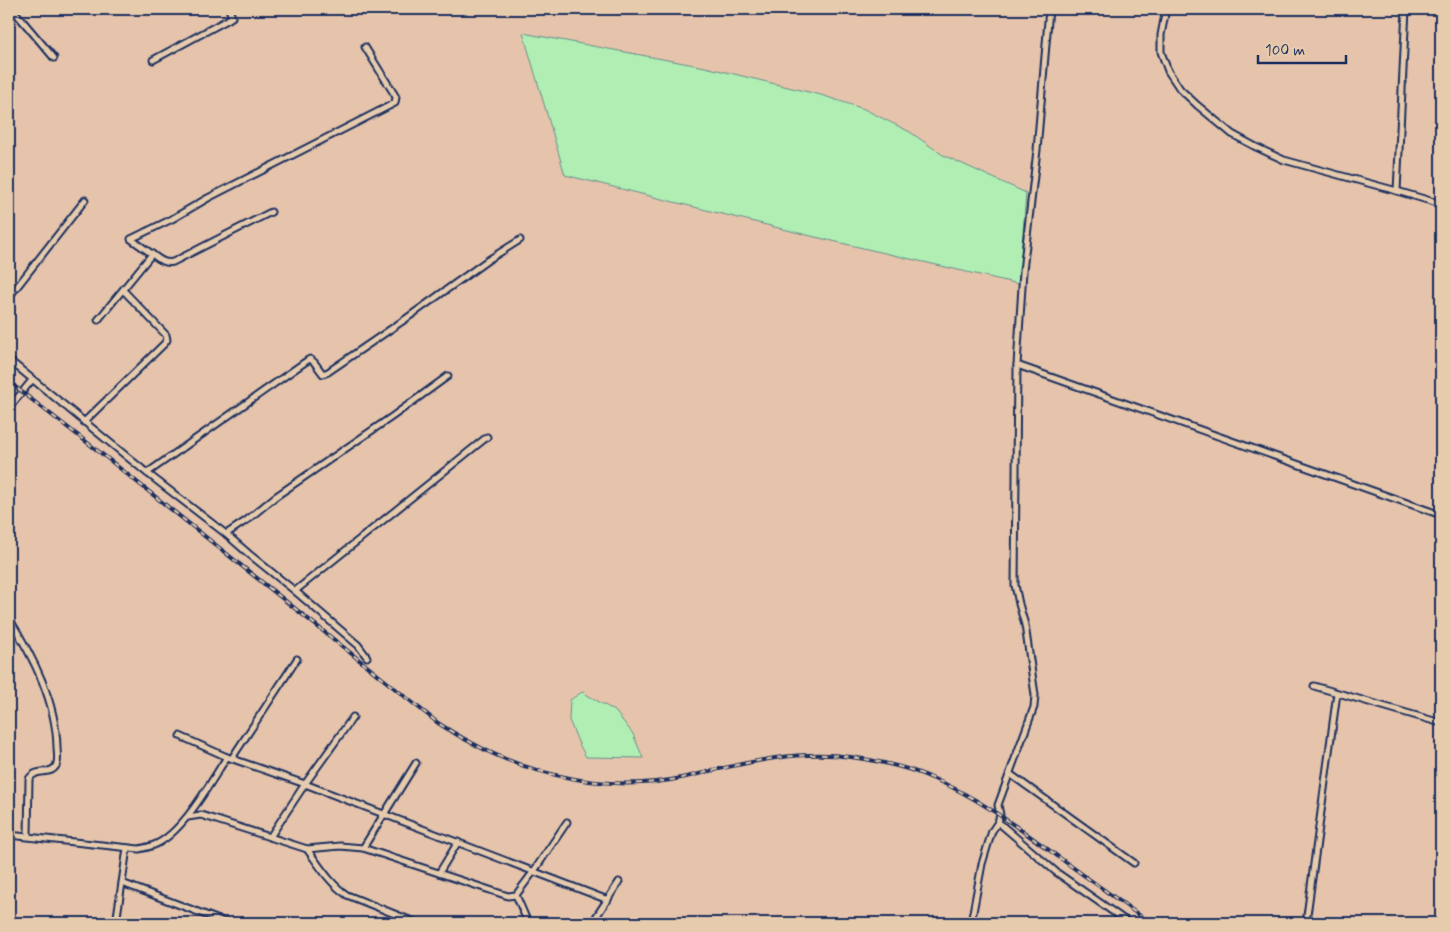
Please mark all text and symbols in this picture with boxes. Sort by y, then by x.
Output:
scale bar [1258,32,1345,64]
text: 100 m [1265,41,1305,61]

